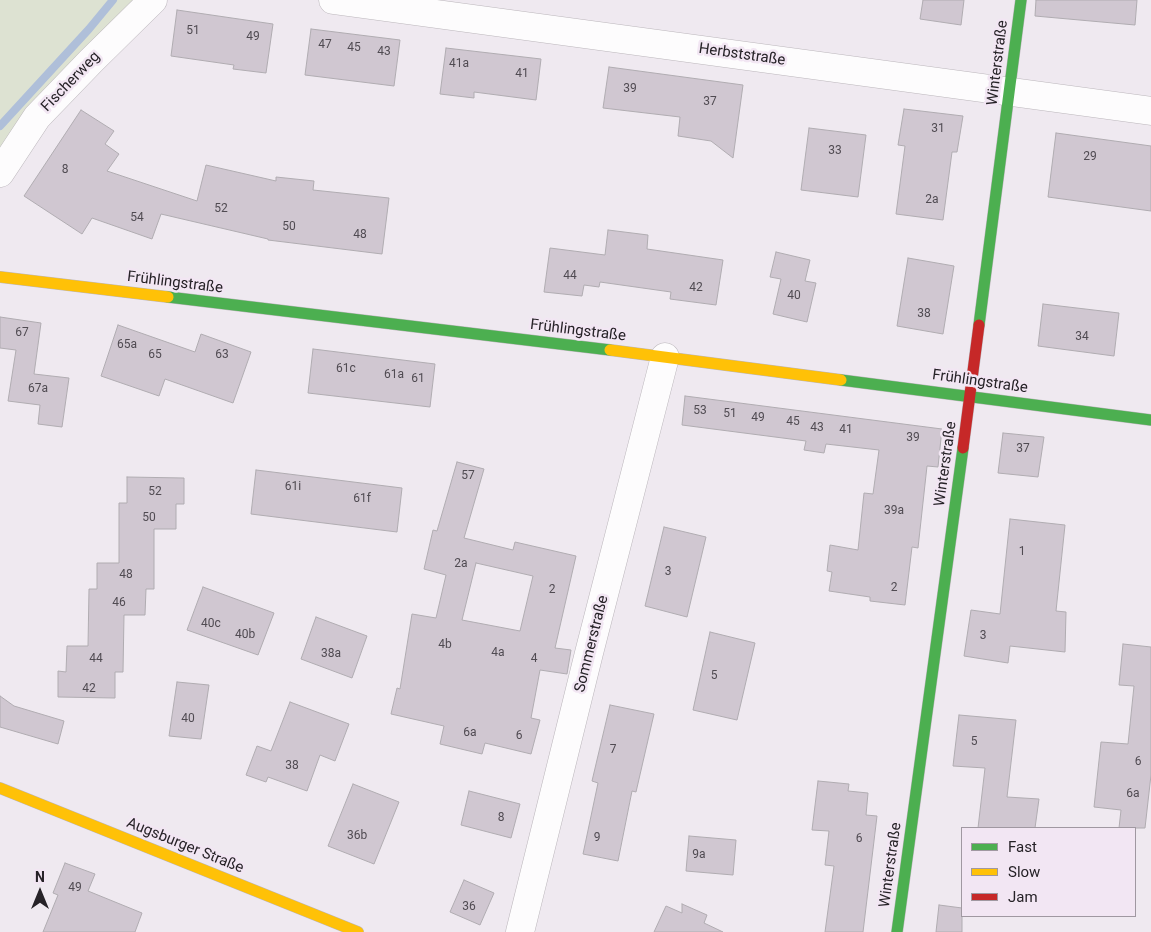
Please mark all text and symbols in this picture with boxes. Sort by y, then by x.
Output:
street label: Winterstraße [984,19,1012,107]
house number: 51 [186,24,200,38]
house number: 49 [246,30,260,44]
house number: 47 [318,38,332,52]
street label: Herbststraße [698,40,786,70]
house number: 45 [347,41,361,55]
house number: 43 [377,45,391,59]
street label: Fischerweg [38,48,104,116]
house number: 41a [449,57,469,71]
house number: 41 [515,67,529,81]
house number: 39 [623,82,637,96]
house number: 37 [703,95,717,109]
house number: 31 [931,122,945,136]
house number: 33 [828,144,842,158]
house number: 29 [1083,150,1097,164]
house number: 8 [62,163,68,177]
house number: 2a [925,193,939,207]
house number: 52 [214,202,228,216]
house number: 54 [130,211,144,225]
house number: 50 [282,220,296,234]
house number: 48 [353,228,367,242]
street label: Frühlingstraße [126,268,224,298]
house number: 44 [563,269,577,283]
house number: 42 [689,281,703,295]
house number: 40 [787,289,801,303]
house number: 38 [917,307,931,321]
street label: Frühlingstraße [529,316,627,346]
house number: 67 [15,326,29,340]
house number: 34 [1075,330,1089,344]
house number: 65a [117,338,137,352]
house number: 65 [148,348,162,362]
house number: 63 [215,348,229,362]
house number: 61c [336,362,356,376]
street label: Frühlingstraße [931,366,1029,398]
house number: 61a [384,368,404,382]
house number: 61 [411,372,425,386]
house number: 67a [28,382,48,396]
house number: 53 [693,404,707,418]
house number: 51 [723,407,737,421]
house number: 49 [751,411,765,425]
house number: 45 [786,415,800,429]
street label: Winterstraße [931,420,961,508]
house number: 43 [810,421,824,435]
house number: 41 [839,423,853,437]
house number: 39 [906,431,920,445]
house number: 37 [1016,442,1030,456]
house number: 57 [461,469,475,483]
house number: 61i [285,480,301,494]
house number: 52 [148,485,162,499]
house number: 61f [353,492,371,506]
house number: 39a [884,504,904,518]
house number: 50 [142,511,156,525]
house number: 1 [1019,545,1025,559]
house number: 2a [454,557,468,571]
house number: 3 [665,565,671,579]
house number: 48 [119,568,133,582]
house number: 2 [891,581,897,595]
house number: 2 [549,583,555,597]
street label: Sommerstraße [571,594,613,694]
house number: 46 [112,596,126,610]
house number: 40c [201,617,221,631]
house number: 40b [235,628,255,642]
house number: 3 [980,629,986,643]
house number: 4b [438,638,452,652]
house number: 4a [491,646,505,660]
house number: 38a [321,647,341,661]
house number: 44 [89,652,103,666]
house number: 4 [531,652,537,666]
house number: 5 [711,669,717,683]
house number: 42 [82,682,96,696]
house number: 40 [181,712,195,726]
house number: 6a [463,726,477,740]
house number: 6 [516,729,522,743]
house number: 5 [971,735,977,749]
house number: 7 [610,743,616,757]
house number: 6 [1135,755,1141,769]
house number: 38 [285,759,299,773]
house number: 6a [1126,787,1140,801]
house number: 8 [498,811,504,825]
street label: Augsburger Straße [124,814,246,878]
street label: Winterstraße [876,821,906,909]
legend [961,827,1136,917]
house number: 36b [347,829,367,843]
house number: 9 [594,831,600,845]
house number: 6 [856,832,862,846]
text: Fast [1008,838,1037,856]
house number: 9a [692,848,706,862]
text: Slow [1008,863,1040,881]
north arrow [15,867,65,917]
text: N [35,869,45,885]
house number: 49 [68,881,82,895]
text: Jam [1008,888,1038,906]
house number: 36 [462,900,476,914]

